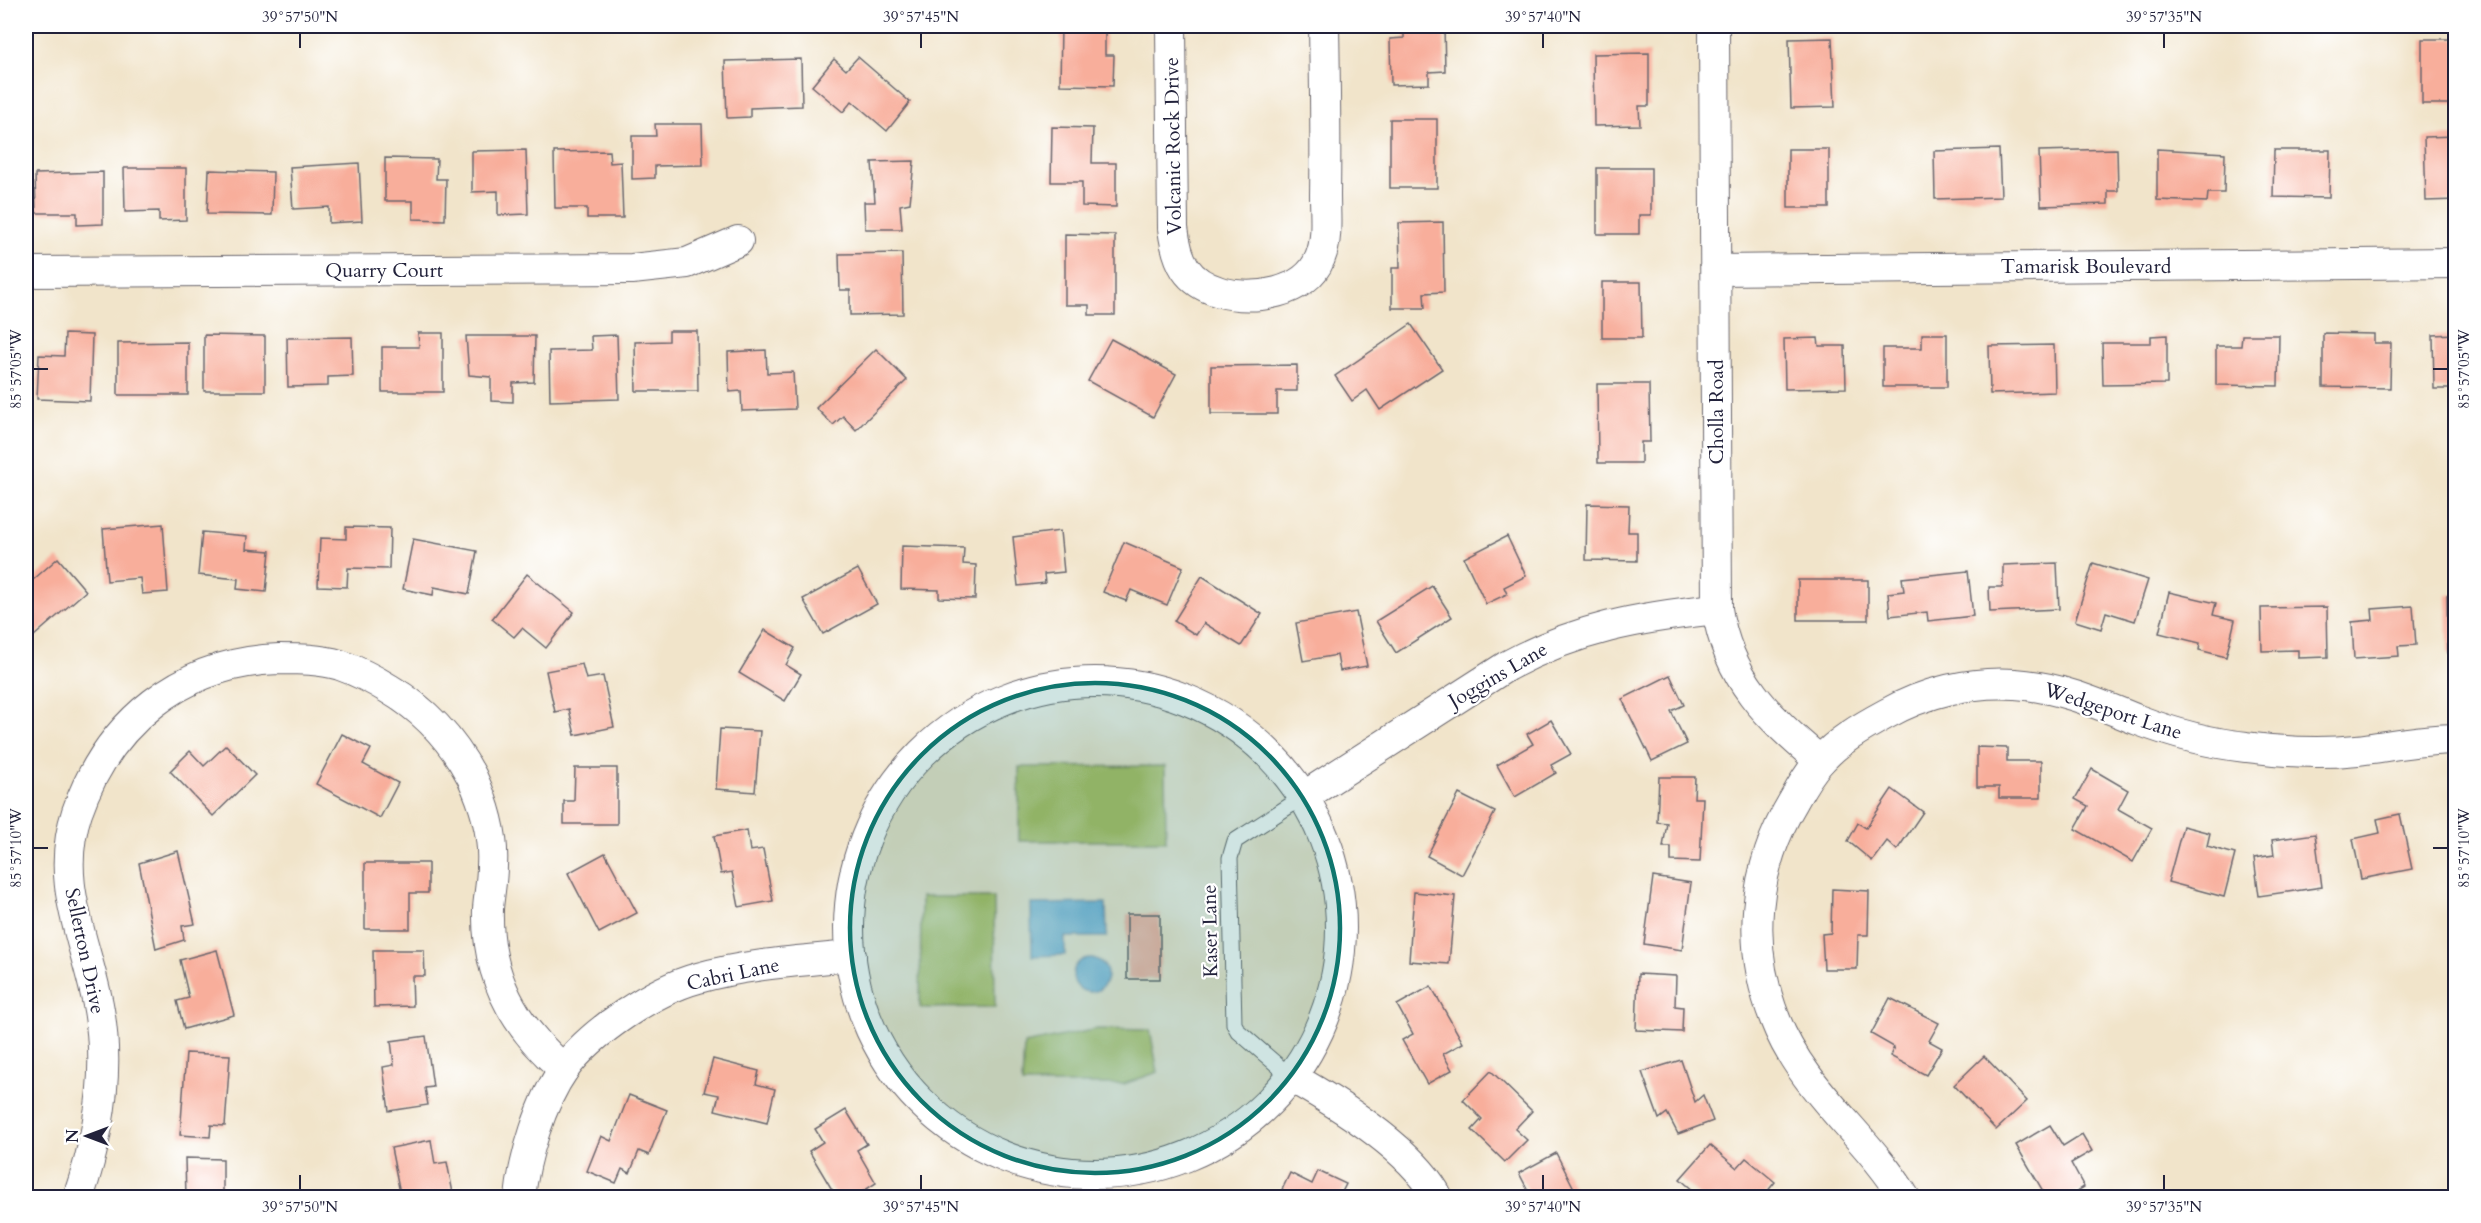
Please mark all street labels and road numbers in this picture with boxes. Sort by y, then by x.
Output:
street label: Volcanic Rock Drive [1158,57,1188,235]
street label: Tamarisk Boulevard [2001,253,2172,280]
street label: Quarry Court [325,257,444,284]
street label: Cholla Road [1703,359,1730,465]
street label: Joggins Lane [1441,636,1552,716]
street label: Wedgeport Lane [2040,676,2186,746]
street label: Kaser Lane [1196,884,1224,978]
street label: Sellerton Drive [59,886,111,1016]
street label: Cabri Lane [684,951,782,997]

